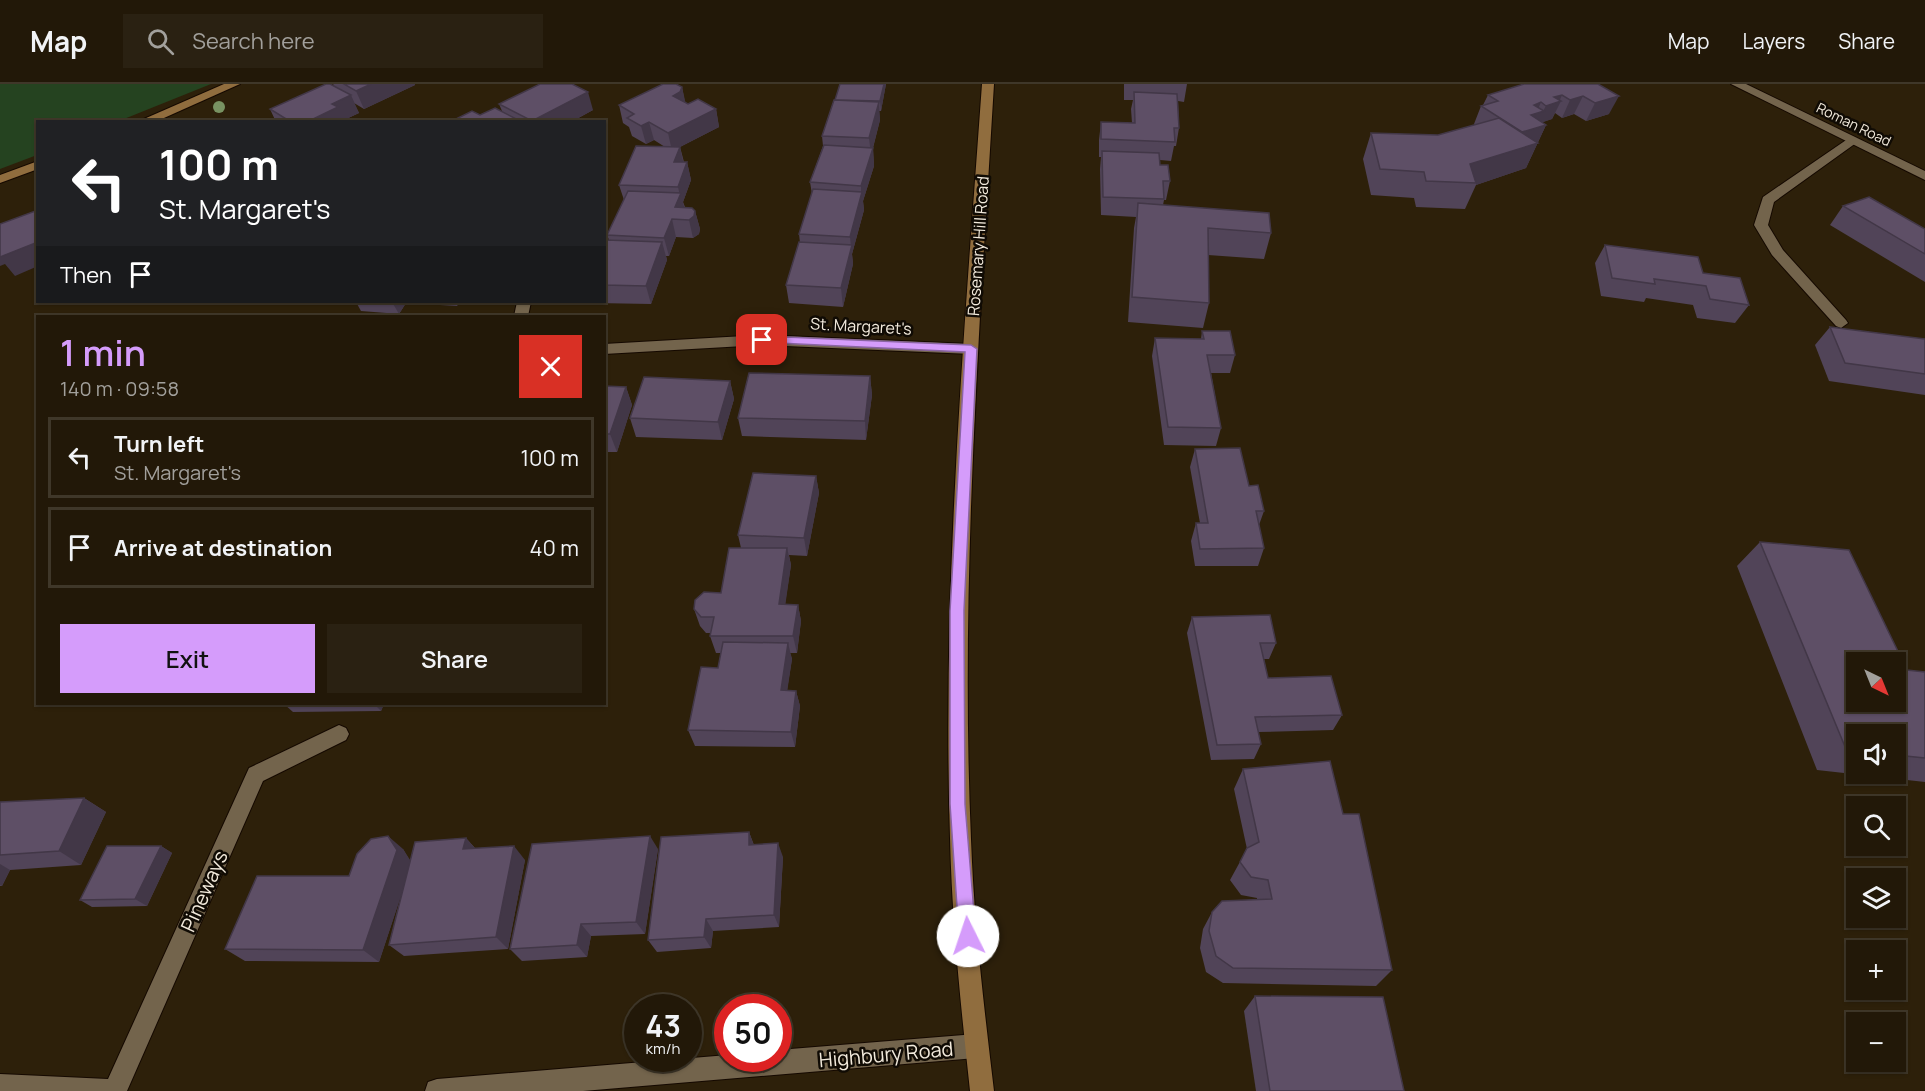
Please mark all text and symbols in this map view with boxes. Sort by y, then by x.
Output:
search box [123,14,543,68]
text: Map [30,22,87,60]
icon: search [144,25,177,58]
text: Search here [192,26,315,56]
text: Map [1668,27,1709,55]
text: Layers [1742,27,1805,55]
text: Share [1838,27,1895,55]
street label: Roman Road [1813,98,1895,150]
text: 100 m [159,135,279,193]
icon: left [60,144,138,222]
street label: Rosemary Hill Road [962,175,994,317]
text: St. Margaret's [159,190,330,227]
icon: arrive [124,258,157,291]
text: Then [60,260,112,290]
street label: St. Margaret's [810,312,912,340]
pin [736,314,787,365]
icon: arrive [745,323,778,356]
text: 1 min [60,328,146,377]
button: close [519,335,582,398]
text: 140 m · 09:58 [60,375,179,402]
text: Turn left [114,429,204,459]
icon: left [63,441,96,474]
text: 100 m [521,443,579,473]
text: St. Margaret's [114,459,241,486]
icon: arrive [63,531,96,564]
text: Arrive at destination [114,533,332,563]
text: 40 m [530,533,579,563]
button: Exit [60,624,315,693]
button: Share [327,624,582,693]
north arrow [1846,652,1906,712]
map controls [1846,652,1906,1072]
button: sound [1846,724,1906,784]
button: search [1846,796,1906,856]
street label: Pineways [174,846,234,936]
button: layers [1846,868,1906,928]
position arrow [936,904,1000,968]
button: + [1846,940,1906,1000]
speed limit sign: 50 [714,994,792,1072]
text: 43 [645,1005,681,1046]
button: − [1846,1012,1906,1072]
street label: Highbury Road [818,1035,954,1073]
text: km/h [646,1038,680,1059]

